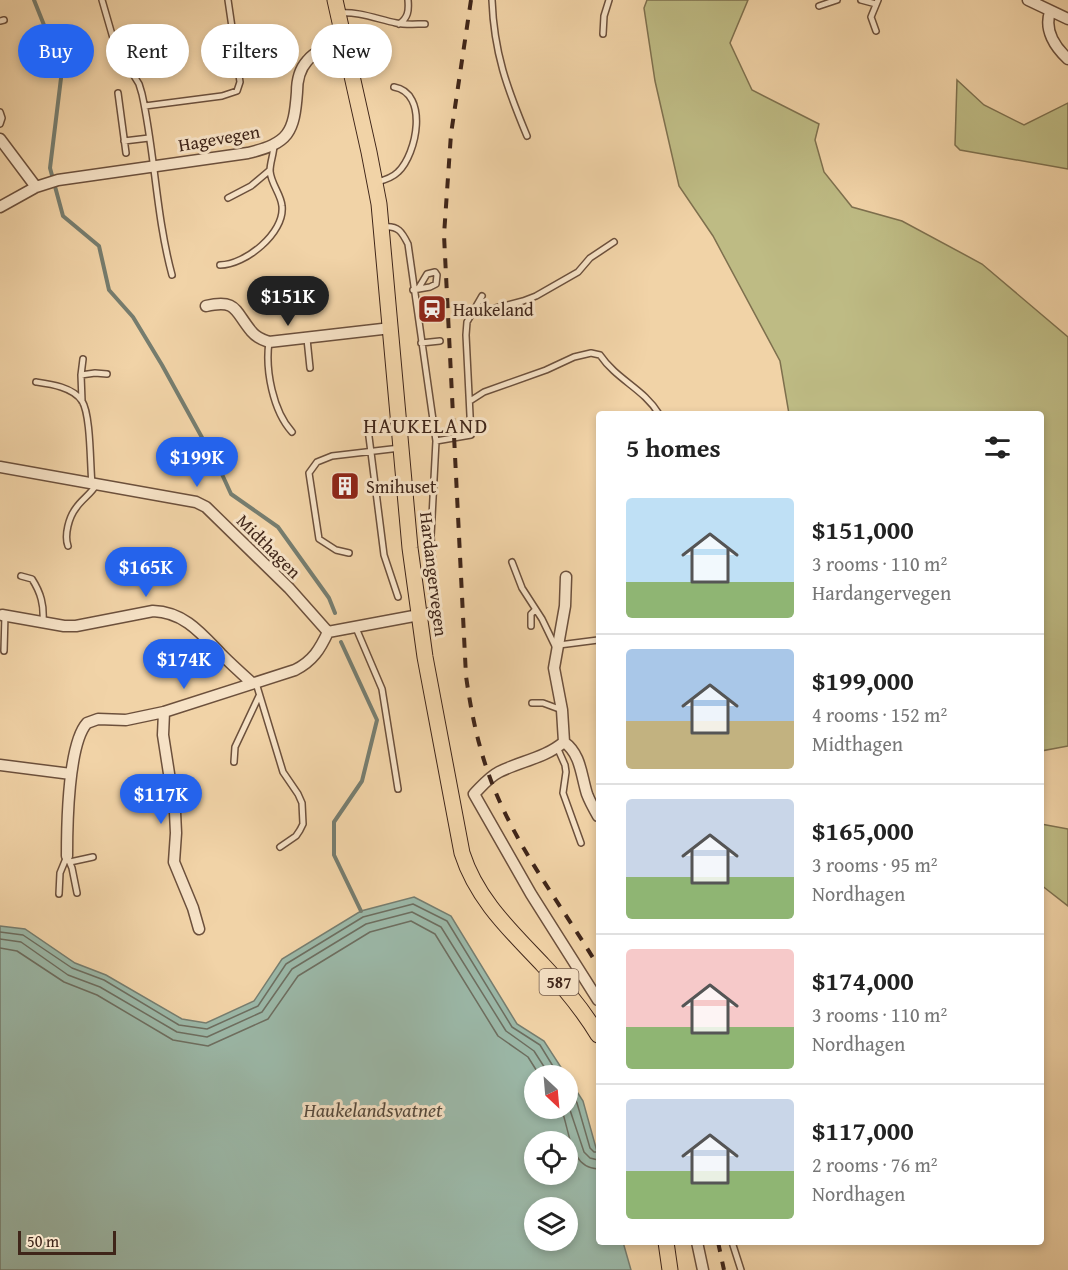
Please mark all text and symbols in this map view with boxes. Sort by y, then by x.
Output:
chip: Buy [18,24,94,78]
chip: Rent [106,24,189,78]
chip: Filters [201,24,299,78]
chip: New [311,24,392,78]
street label: Hagevegen [176,118,262,158]
pin: $151K [246,276,330,327]
text: $151K [261,281,315,310]
station icon: Haukeland [416,293,448,325]
place label: Haukeland [453,296,534,323]
district label: HAUKELAND [363,410,489,441]
text: 5 homes [626,428,721,467]
icon: filters [981,431,1014,464]
pin: $199K [155,437,239,488]
text: $199K [170,442,224,471]
building icon: Smihuset [329,470,361,502]
place label: Smihuset [366,473,437,500]
street label: Midthagen [230,507,308,585]
street label: Hardangervegen [413,510,455,638]
text: $151,000 [812,510,914,549]
icon: home [674,522,746,594]
pin: $165K [104,547,188,598]
text: 3 rooms · 110 m² [812,549,947,578]
text: $165K [119,552,173,581]
text: Hardangervegen [812,578,951,607]
pin: $174K [142,639,226,690]
text: $174K [157,644,211,673]
text: $199,000 [812,661,914,700]
icon: home [674,673,746,745]
text: 4 rooms · 152 m² [812,700,947,729]
text: Midthagen [812,729,903,758]
pin: $117K [119,774,203,825]
text: $117K [134,779,188,808]
text: $165,000 [812,811,914,850]
icon: home [674,823,746,895]
text: 3 rooms · 95 m² [812,850,938,879]
text: Nordhagen [812,879,905,908]
text: $174,000 [812,961,914,1000]
road number: 587 [540,969,578,995]
icon: home [674,973,746,1045]
text: 3 rooms · 110 m² [812,1000,947,1029]
text: Nordhagen [812,1029,905,1058]
north arrow [524,1065,578,1119]
map controls [524,1065,578,1251]
water label: Haukelandsvatnet [303,1095,443,1124]
text: $117,000 [812,1111,914,1150]
icon: home [674,1123,746,1195]
button: locate [524,1131,578,1185]
text: 2 rooms · 76 m² [812,1150,938,1179]
text: Nordhagen [812,1179,905,1208]
button: layers [524,1197,578,1251]
scale bar [18,1228,116,1256]
text: 50 m [27,1229,59,1253]

